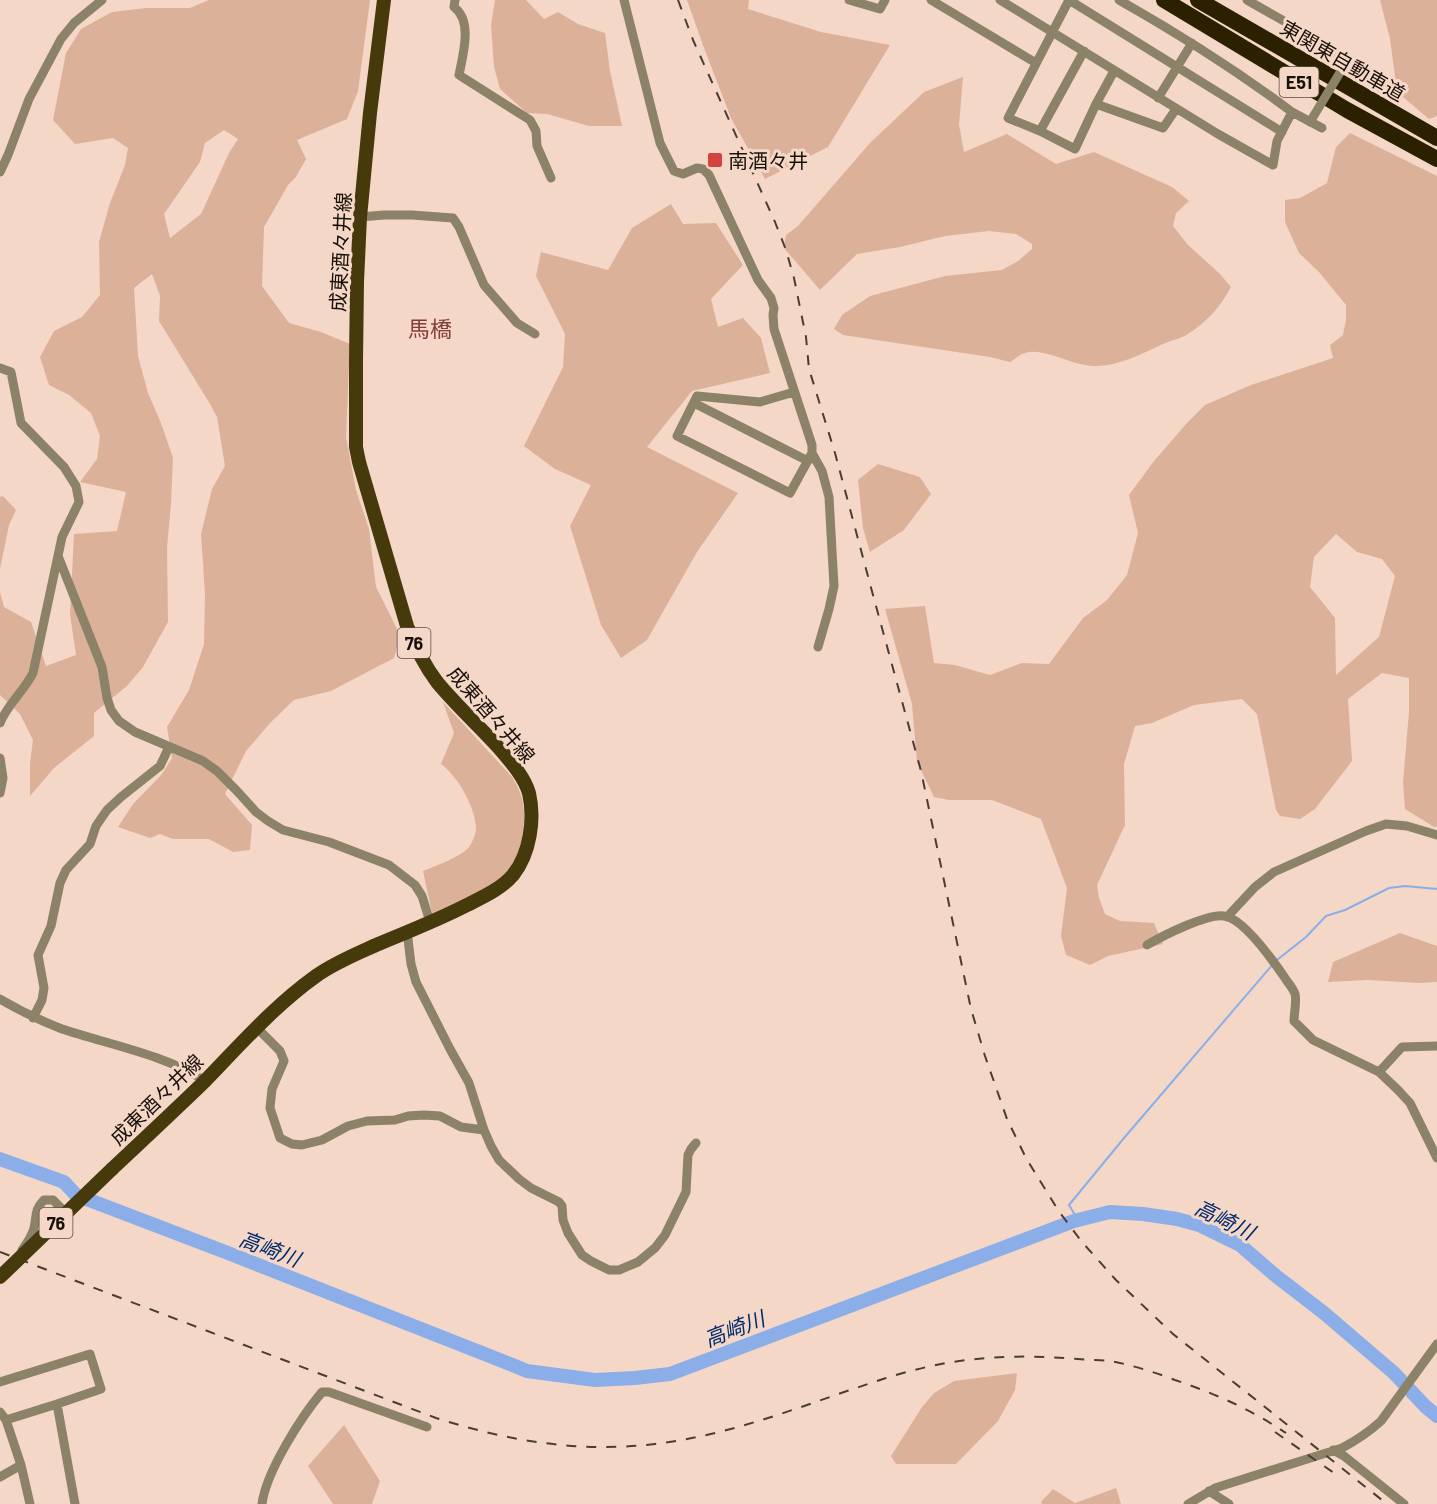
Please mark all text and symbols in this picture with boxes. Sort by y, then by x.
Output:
street label: 東関東自動車道 [1276,15,1410,105]
road number: E51 [1280,67,1318,97]
place label: 南酒々井 [728,148,808,172]
marker: 南酒々井 [706,151,724,169]
street label: 成東酒々井線 [325,191,355,313]
district label: 馬橋 [408,315,452,341]
road number: 76 [398,628,430,658]
street label: 成東酒々井線 [444,661,540,767]
street label: 成東酒々井線 [105,1049,207,1149]
water label: 高崎川 [1191,1194,1261,1245]
road number: 76 [40,1208,72,1238]
water label: 高崎川 [236,1225,306,1272]
water label: 高崎川 [700,1304,770,1351]

